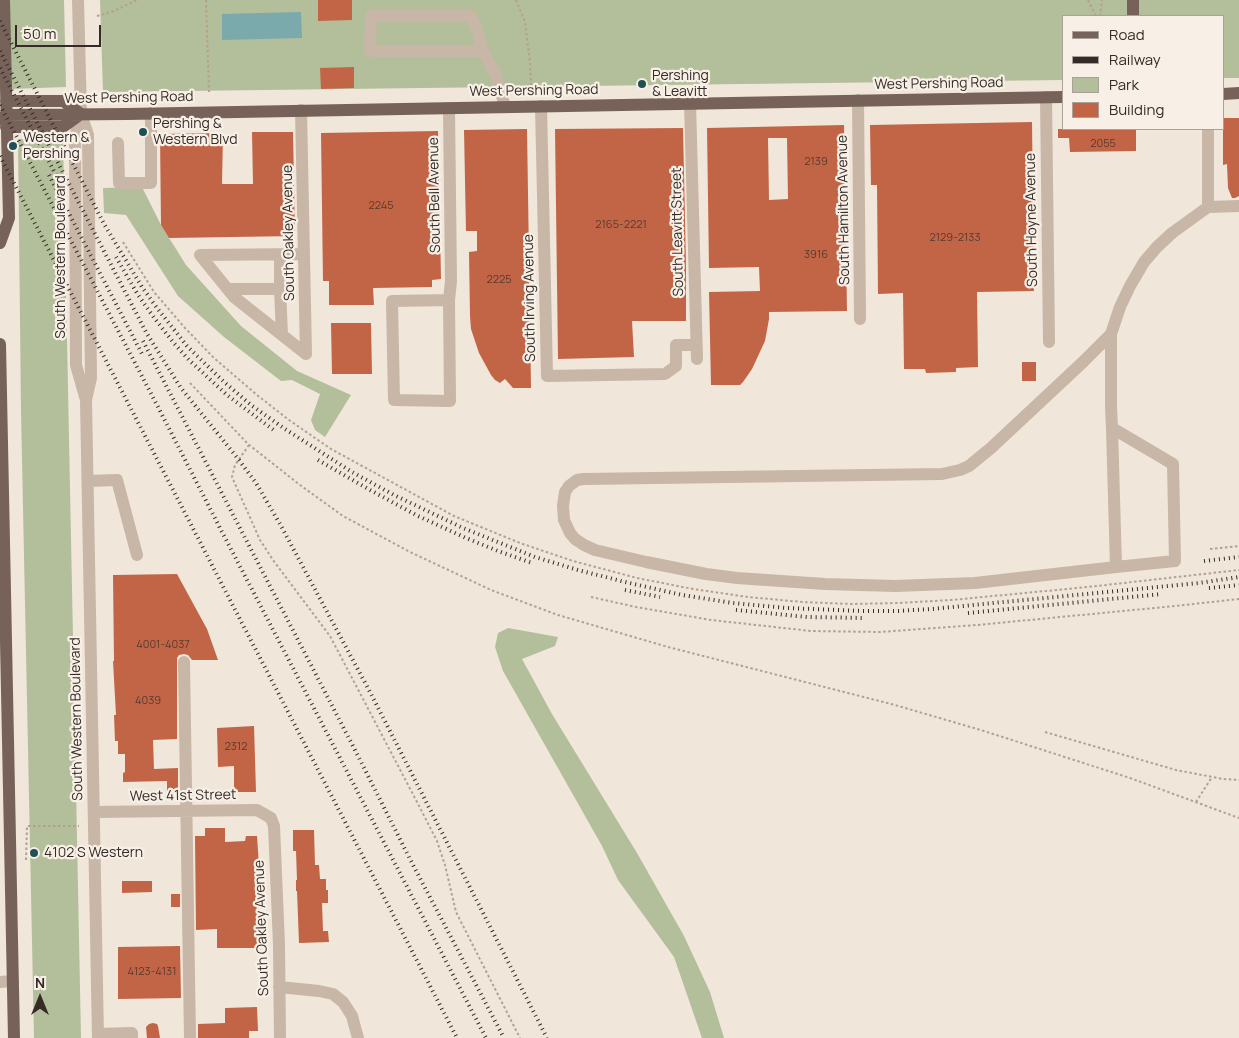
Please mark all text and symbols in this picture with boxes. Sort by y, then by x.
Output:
scale bar [18,15,104,47]
legend [1062,15,1224,130]
text: 50 m [23,23,57,44]
text: Road [1109,24,1145,45]
text: Railway [1109,49,1161,70]
place label: Pershing & Leavitt [652,68,709,100]
street label: West Pershing Road [874,74,1004,94]
text: Park [1109,74,1139,95]
marker: Pershing & Leavitt [636,78,648,90]
street label: West Pershing Road [469,81,599,101]
street label: West Pershing Road [64,88,194,108]
text: Building [1109,99,1164,120]
place label: Pershing & Western Blvd [153,116,237,148]
marker: Pershing & Western Blvd [137,126,149,138]
place label: Western & Pershing [23,130,90,162]
street label: South Hamilton Avenue [834,135,854,285]
street label: South Bell Avenue [426,137,444,253]
house number: 2055 [1090,137,1116,151]
marker: Western & Pershing [7,140,19,152]
street label: South Hoyne Avenue [1022,153,1042,287]
house number: 2139 [804,155,828,169]
street label: South Oakley Avenue [279,165,299,301]
street label: South Leavitt Street [668,167,688,297]
street label: South Western Boulevard [53,175,69,339]
house number: 2245 [368,199,394,213]
house number: 2165-2221 [595,218,647,232]
house number: 2129-2133 [929,231,981,245]
street label: South Irving Avenue [520,234,540,362]
house number: 3916 [804,248,828,262]
house number: 2225 [486,273,512,287]
street label: South Western Boulevard [67,637,87,801]
house number: 4001-4037 [136,638,190,652]
house number: 4039 [135,694,161,708]
house number: 2312 [225,740,247,754]
street label: West 41st Street [129,787,237,805]
place label: 4102 S Western [44,845,143,861]
marker: 4102 S Western [28,847,40,859]
street label: South Oakley Avenue [251,860,273,996]
house number: 4123-4131 [128,965,176,979]
north arrow [15,973,65,1023]
text: N [35,973,45,992]

